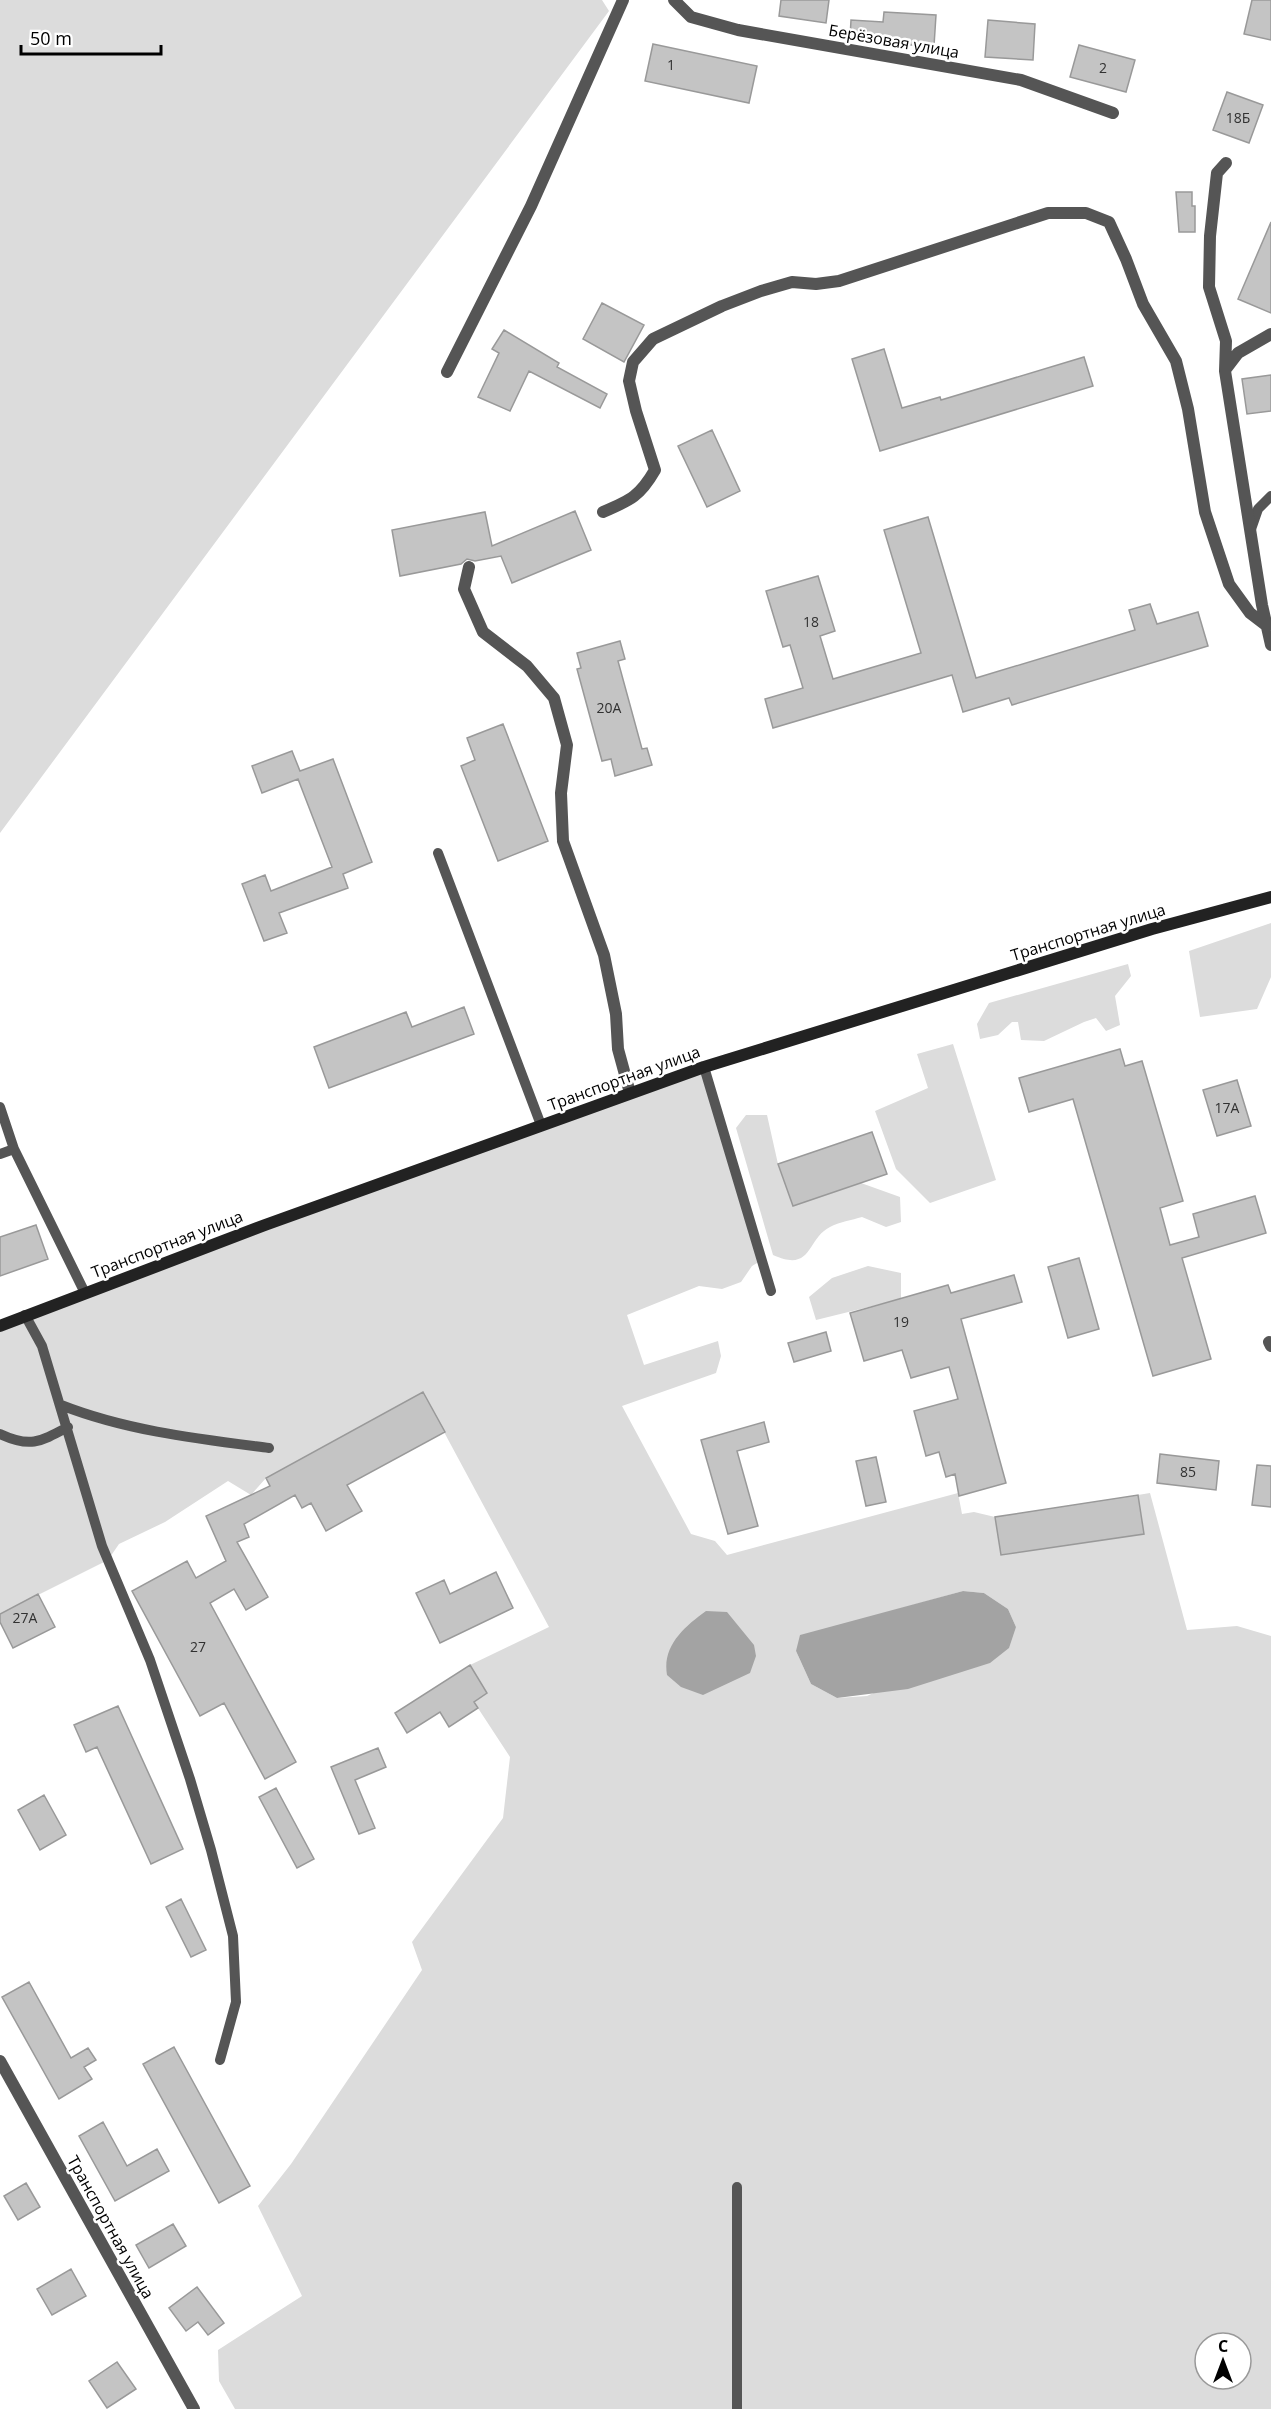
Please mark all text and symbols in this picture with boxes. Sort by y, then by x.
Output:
scale bar [21,18,160,56]
street label: Берёзовая улица [827,19,961,63]
text: 50 m [30,26,72,50]
house number: 1 [667,55,675,74]
house number: 2 [1099,58,1107,77]
house number: 18Б [1226,108,1250,127]
house number: 18 [803,612,819,631]
house number: 20А [597,698,622,717]
street label: Транспортная улица [1008,898,1168,966]
street label: Транспортная улица [545,1040,703,1116]
house number: 17А [1215,1098,1240,1117]
street label: Транспортная улица [88,1205,246,1283]
house number: 19 [893,1312,909,1331]
house number: 85 [1180,1462,1196,1481]
house number: 27А [13,1608,38,1627]
house number: 27 [190,1637,206,1656]
street label: Транспортная улица [62,2152,160,2302]
north arrow [1193,2331,1253,2391]
text: С [1218,2335,1228,2357]

